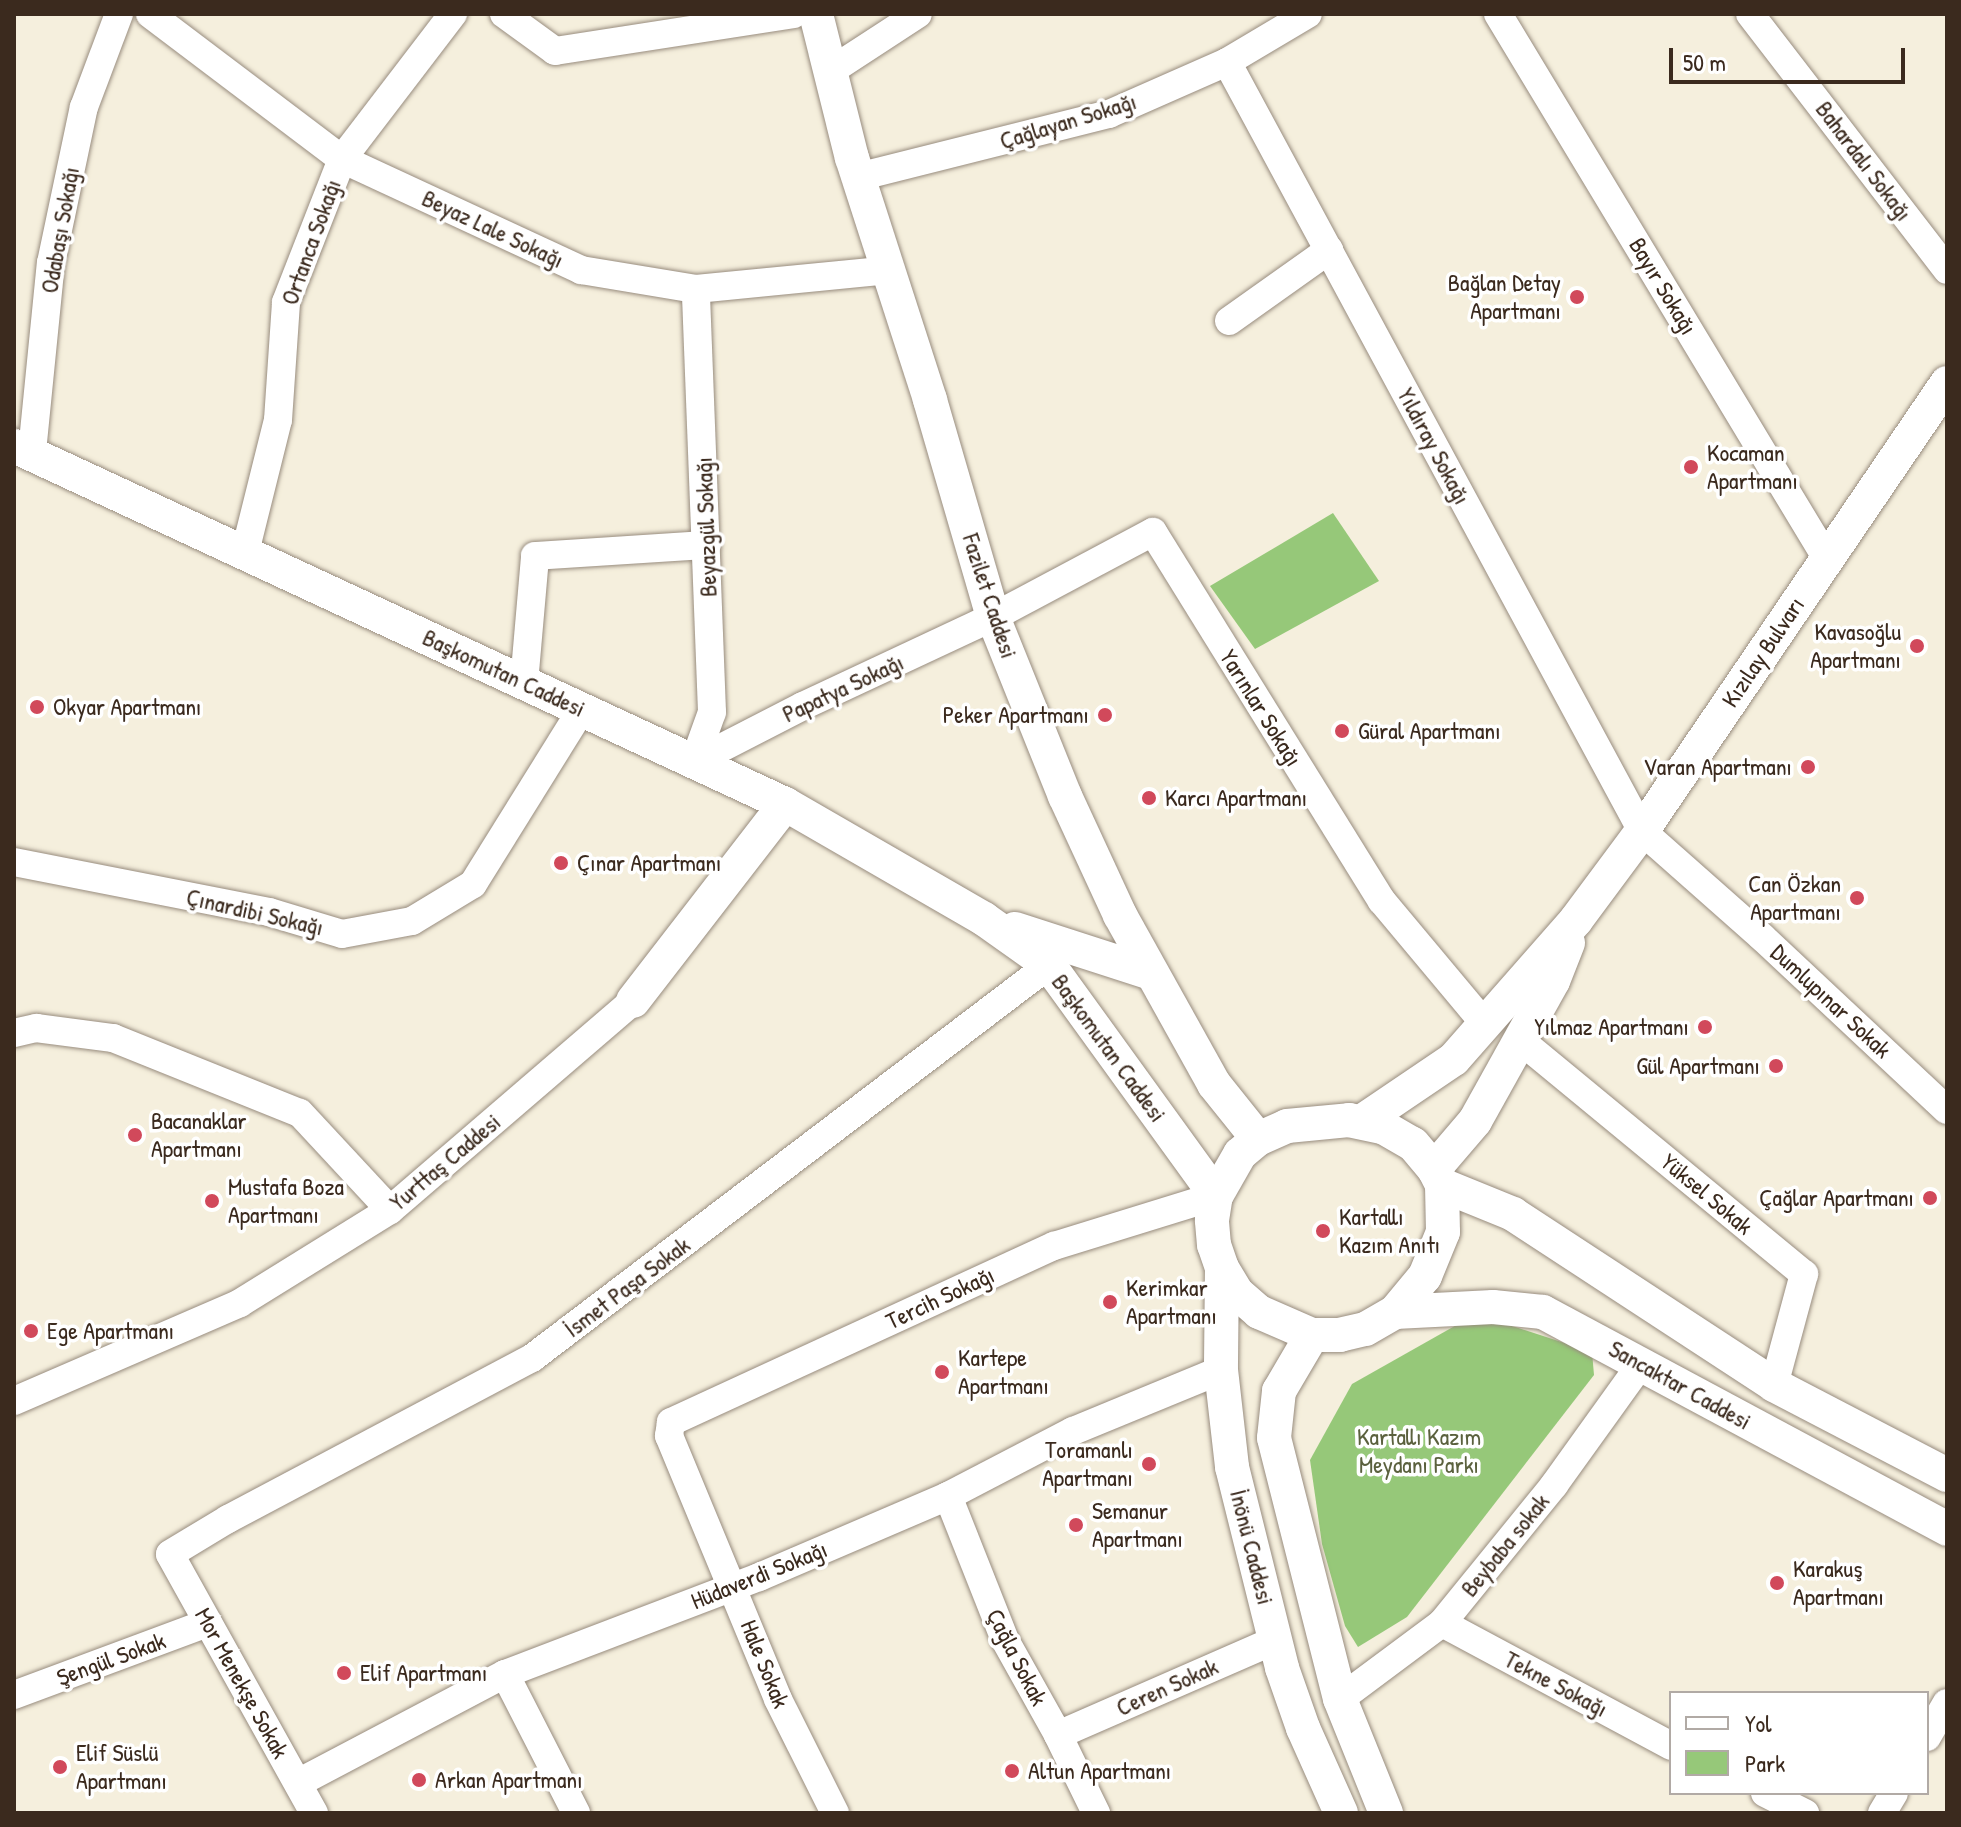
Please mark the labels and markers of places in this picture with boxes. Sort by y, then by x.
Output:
place label: Bağlan Detay Apartmanı [1448,269,1561,325]
marker: Bağlan Detay Apartmanı [1568,288,1586,306]
place label: Kocaman Apartmanı [1707,439,1798,495]
marker: Kocaman Apartmanı [1682,458,1700,476]
place label: Kavasoğlu Apartmanı [1810,618,1901,674]
marker: Kavasoğlu Apartmanı [1908,637,1926,655]
place label: Okyar Apartmanı [53,693,201,721]
marker: Okyar Apartmanı [28,698,46,716]
place label: Peker Apartmanı [943,701,1089,729]
marker: Peker Apartmanı [1096,706,1114,724]
place label: Güral Apartmanı [1358,717,1501,745]
marker: Güral Apartmanı [1333,722,1351,740]
place label: Varan Apartmanı [1643,753,1792,781]
marker: Varan Apartmanı [1799,758,1817,776]
place label: Karcı Apartmanı [1165,784,1307,812]
marker: Karcı Apartmanı [1140,789,1158,807]
place label: Çınar Apartmanı [577,849,721,877]
marker: Çınar Apartmanı [552,854,570,872]
place label: Can Özkan Apartmanı [1748,870,1841,926]
marker: Can Özkan Apartmanı [1848,889,1866,907]
place label: Yılmaz Apartmanı [1534,1013,1689,1041]
marker: Yılmaz Apartmanı [1696,1018,1714,1036]
place label: Gül Apartmanı [1636,1052,1760,1080]
marker: Gül Apartmanı [1767,1057,1785,1075]
place label: Bacanaklar Apartmanı [151,1107,247,1163]
marker: Bacanaklar Apartmanı [126,1126,144,1144]
place label: Mustafa Boza Apartmanı [228,1173,344,1229]
place label: Çağlar Apartmanı [1759,1184,1914,1212]
marker: Çağlar Apartmanı [1921,1189,1939,1207]
marker: Mustafa Boza Apartmanı [203,1192,221,1210]
place label: Kartallı Kazım Anıtı [1339,1203,1440,1259]
marker: Kartallı Kazım Anıtı [1314,1222,1332,1240]
place label: Kerimkar Apartmanı [1126,1274,1217,1330]
marker: Kerimkar Apartmanı [1101,1293,1119,1311]
place label: Ege Apartmanı [47,1317,174,1345]
marker: Ege Apartmanı [22,1322,40,1340]
place label: Kartepe Apartmanı [958,1344,1049,1400]
marker: Kartepe Apartmanı [933,1363,951,1381]
place label: Toramanlı Apartmanı [1042,1436,1133,1492]
marker: Toramanlı Apartmanı [1140,1455,1158,1473]
place label: Semanur Apartmanı [1092,1497,1183,1553]
marker: Semanur Apartmanı [1067,1516,1085,1534]
place label: Karakuş Apartmanı [1793,1555,1884,1611]
marker: Karakuş Apartmanı [1768,1574,1786,1592]
place label: Elif Apartmanı [360,1659,487,1687]
marker: Elif Apartmanı [335,1664,353,1682]
place label: Elif Süslü Apartmanı [76,1739,167,1795]
place label: Altun Apartmanı [1028,1757,1171,1785]
marker: Elif Süslü Apartmanı [51,1758,69,1776]
marker: Altun Apartmanı [1003,1762,1021,1780]
place label: Arkan Apartmanı [435,1766,583,1794]
marker: Arkan Apartmanı [410,1771,428,1789]

